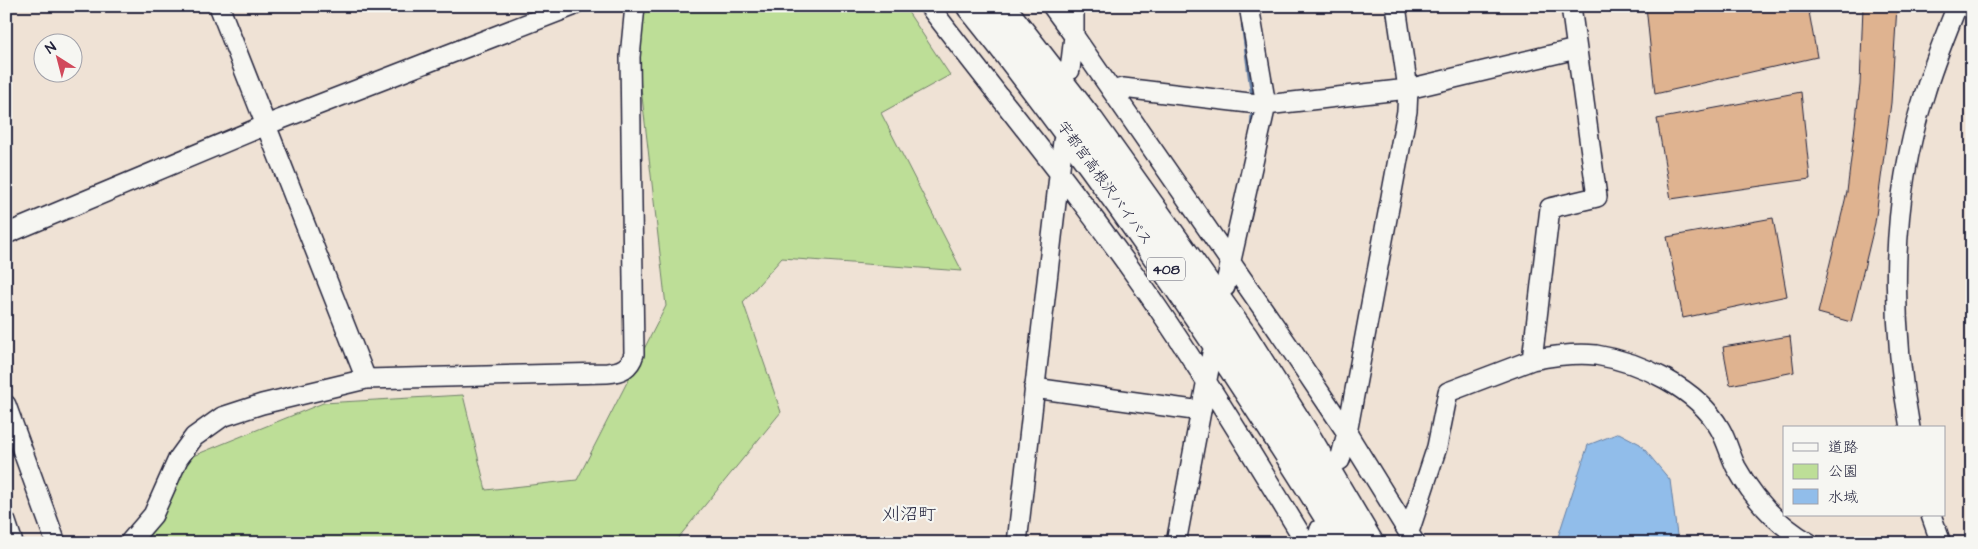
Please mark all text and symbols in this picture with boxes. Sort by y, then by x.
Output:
north arrow [32,32,82,82]
text: N [42,37,61,59]
street label: 宇都宮高根沢バイパス [1052,117,1157,250]
road number: 408 [1147,258,1185,280]
legend [1783,426,1946,516]
text: 道路 [1828,437,1858,458]
text: 公園 [1828,461,1858,482]
text: 水域 [1828,487,1858,508]
district label: 刈沼町 [882,502,936,527]

